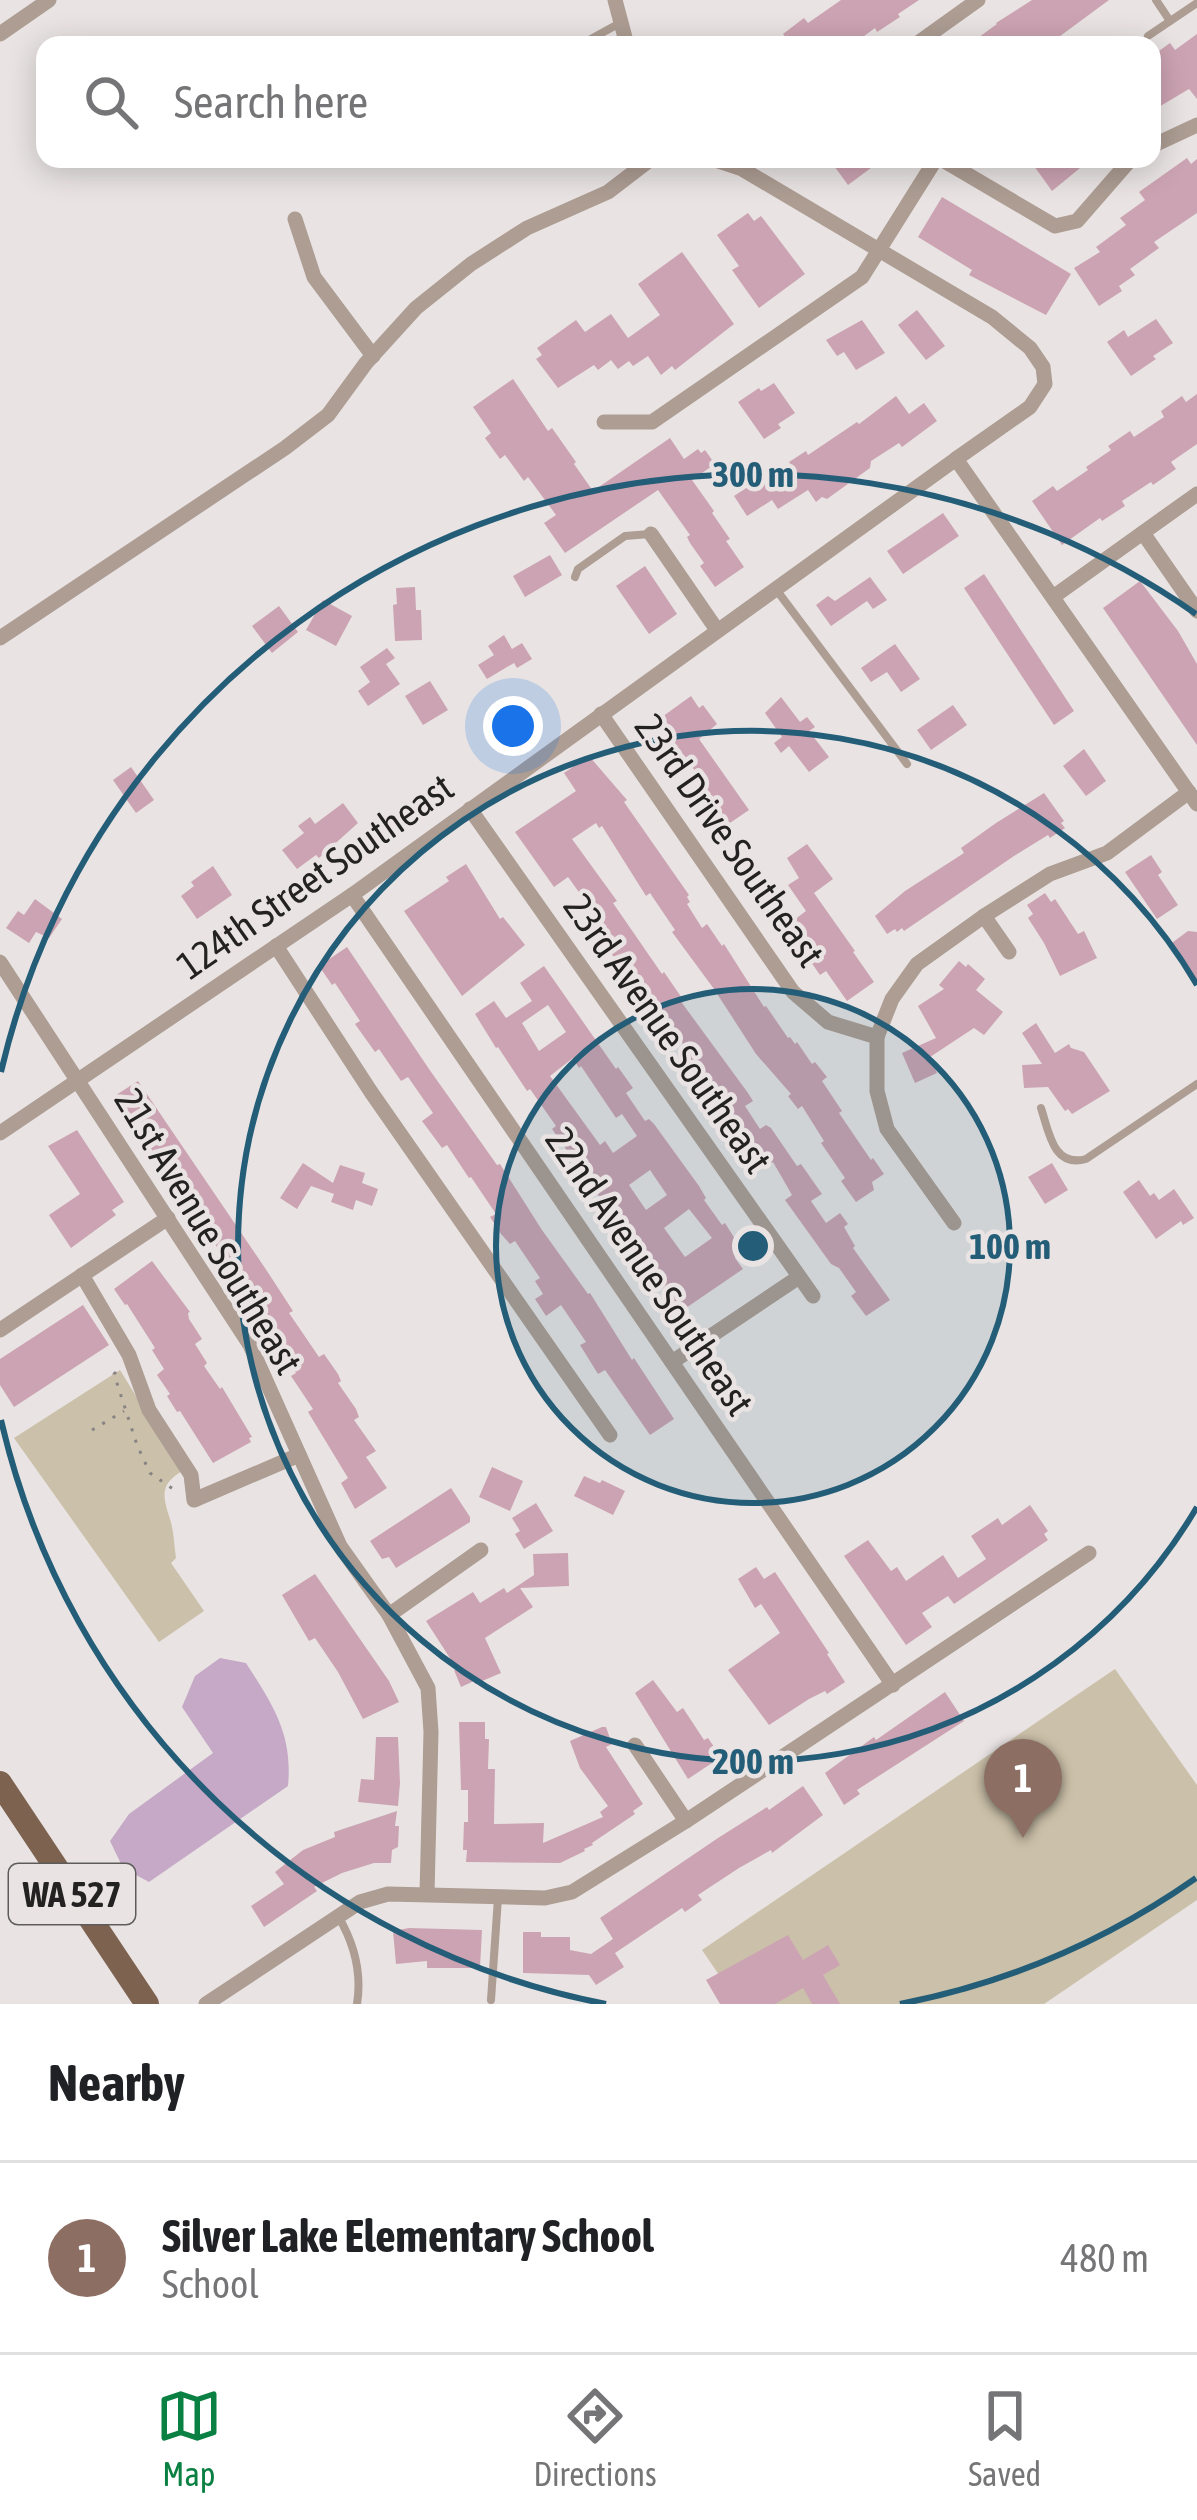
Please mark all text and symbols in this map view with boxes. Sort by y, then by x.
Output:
search box [36,36,1161,168]
icon: search [78,69,144,135]
text: Search here [174,76,368,128]
text: 300 m [712,453,794,495]
your location [483,696,543,756]
street label: 23rd Drive Southeast [627,706,833,974]
street label: 124th Street Southeast [169,765,461,987]
street label: 23rd Avenue Southeast [555,885,781,1181]
street label: 21st Avenue Southeast [106,1080,312,1382]
street label: 22nd Avenue Southeast [537,1119,763,1423]
centre of rings [732,1225,774,1267]
text: 100 m [969,1225,1051,1267]
pin: 1 [984,1739,1062,1838]
text: 200 m [712,1740,794,1782]
road number: WA 527 [9,1864,135,1924]
text: Nearby [48,2053,185,2112]
text: Silver Lake Elementary School [162,2210,654,2262]
text: 1 [78,2236,96,2280]
text: 480 m [1061,2236,1149,2280]
text: School [162,2262,259,2306]
tab: Map [156,2383,222,2493]
tab: Directions [533,2383,657,2493]
tab: Saved [968,2383,1041,2493]

